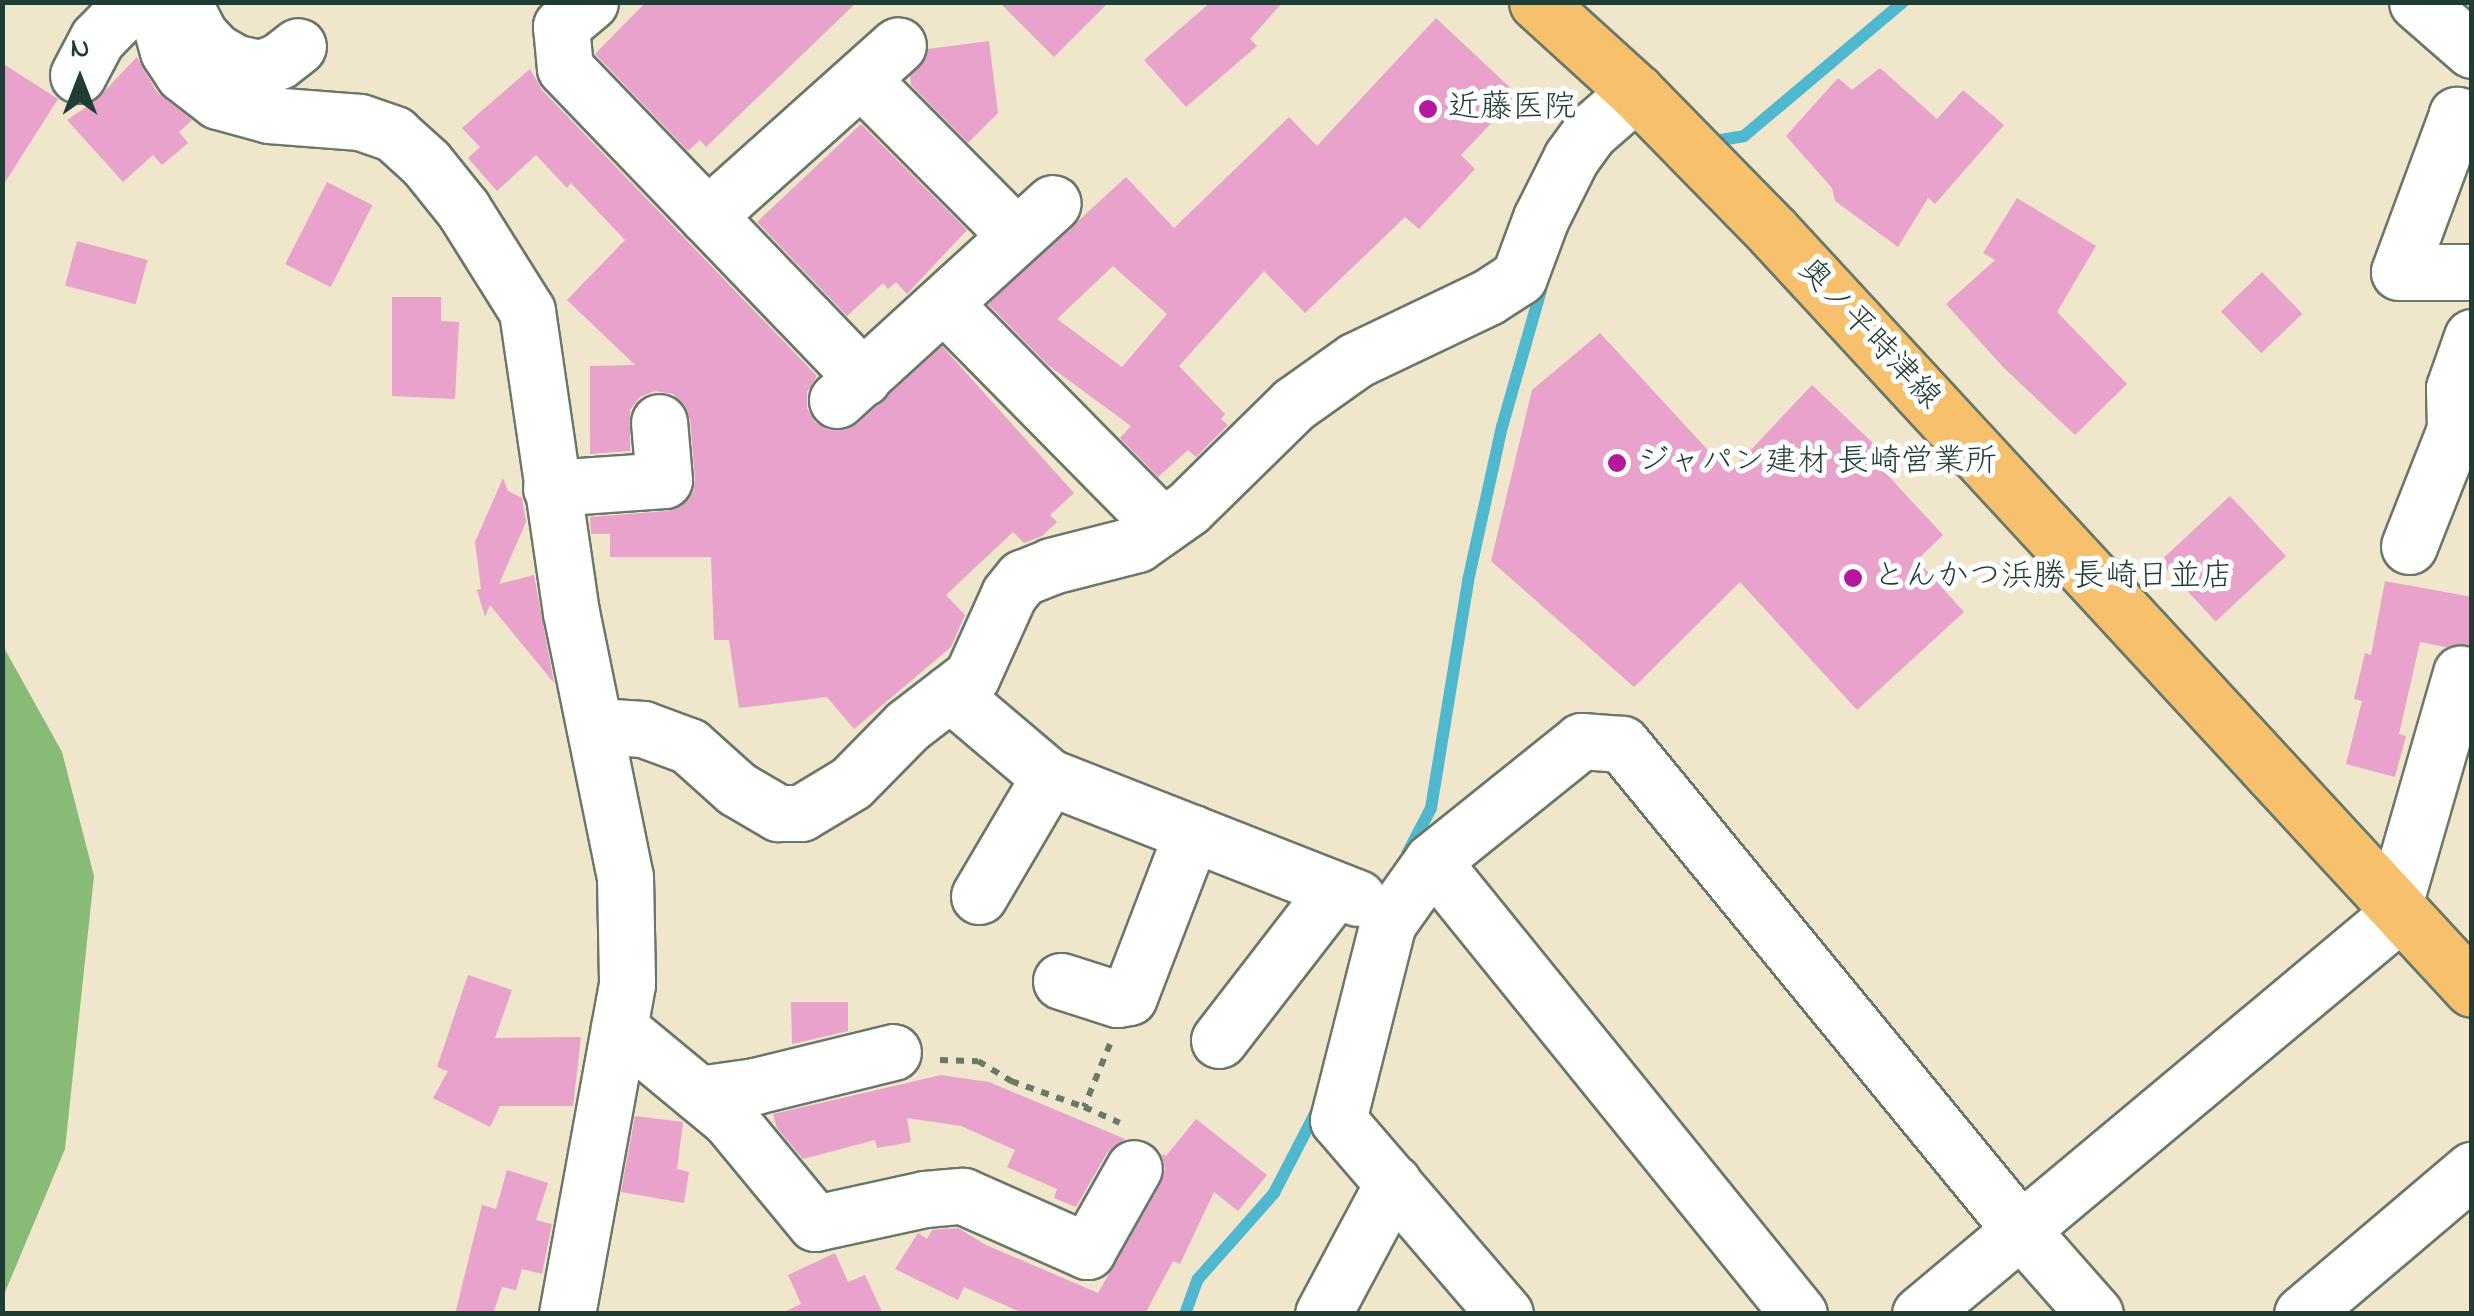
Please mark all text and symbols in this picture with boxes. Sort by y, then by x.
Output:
text: N [71,29,89,70]
north arrow [30,30,130,130]
place label: 近藤医院 [1448,90,1576,128]
marker: 近藤医院 [1417,98,1439,120]
street label: 奥ノ平時津線 [1788,252,1948,418]
place label: ジャパン建材 長崎営業所 [1637,444,1997,482]
marker: ジャパン建材 長崎営業所 [1606,452,1628,474]
place label: とんかつ浜勝 長崎日並店 [1873,559,2233,597]
marker: とんかつ浜勝 長崎日並店 [1842,567,1864,589]

